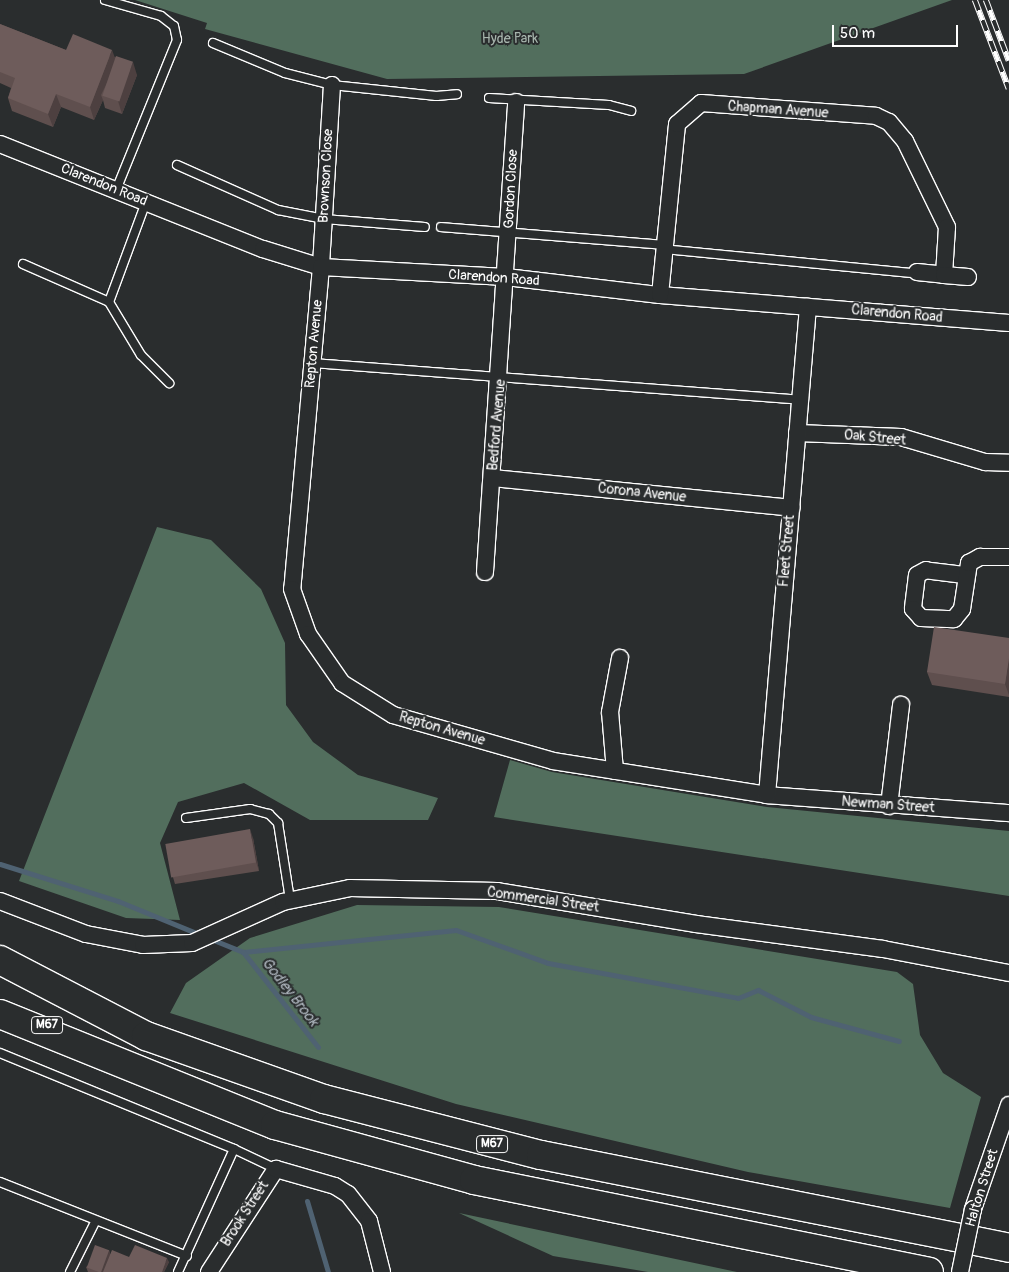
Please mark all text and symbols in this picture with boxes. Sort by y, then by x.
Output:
scale bar [834,15,960,47]
text: 50 m [840,24,875,43]
park label: Hyde Park [482,31,538,47]
street label: Chapman Avenue [727,98,829,122]
street label: Brownson Close [315,128,337,224]
street label: Gordon Close [501,149,521,229]
street label: Clarendon Road [58,160,150,210]
street label: Clarendon Road [448,266,540,290]
street label: Repton Avenue [302,299,326,389]
street label: Clarendon Road [851,302,943,326]
street label: Bedford Avenue [485,379,509,471]
street label: Oak Street [843,427,907,449]
street label: Corona Avenue [597,480,687,506]
street label: Fleet Street [775,514,799,588]
street label: Repton Avenue [397,709,487,749]
street label: Newman Street [841,793,935,817]
street label: Commercial Street [486,884,600,916]
water label: Godley Brook [258,954,322,1030]
road number: M67 [31,1016,63,1034]
road number: M67 [476,1134,508,1154]
street label: Halton Street [962,1147,1002,1229]
street label: Brook Street [218,1178,272,1250]

